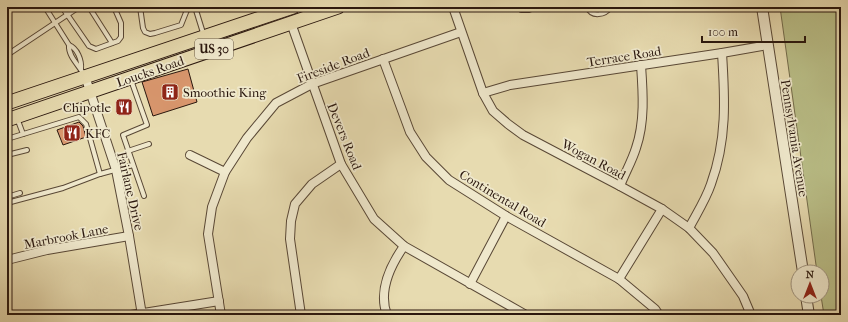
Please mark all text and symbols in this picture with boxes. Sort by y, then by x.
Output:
scale bar [702,18,805,44]
text: 100 m [708,25,738,39]
road number: US 30 [195,39,233,59]
street label: Terrace Road [586,43,663,70]
street label: Fireside Road [295,44,372,86]
street label: Loucks Road [114,53,187,90]
street label: Pennsylvania Avenue [778,78,811,198]
building icon: Smoothie King [160,82,180,102]
place label: Smoothie King [183,85,267,100]
restaurant icon: Chipotle [114,97,134,117]
place label: Chipotle [63,100,112,115]
street label: Devers Road [324,100,365,173]
restaurant icon: KFC [62,123,82,143]
place label: KFC [85,126,110,141]
street label: Wogan Road [558,136,629,183]
street label: Fairlane Drive [114,150,147,232]
street label: Continental Road [457,167,550,231]
street label: Marbrook Lane [22,221,110,252]
north arrow [790,264,830,304]
text: N [806,268,815,281]

